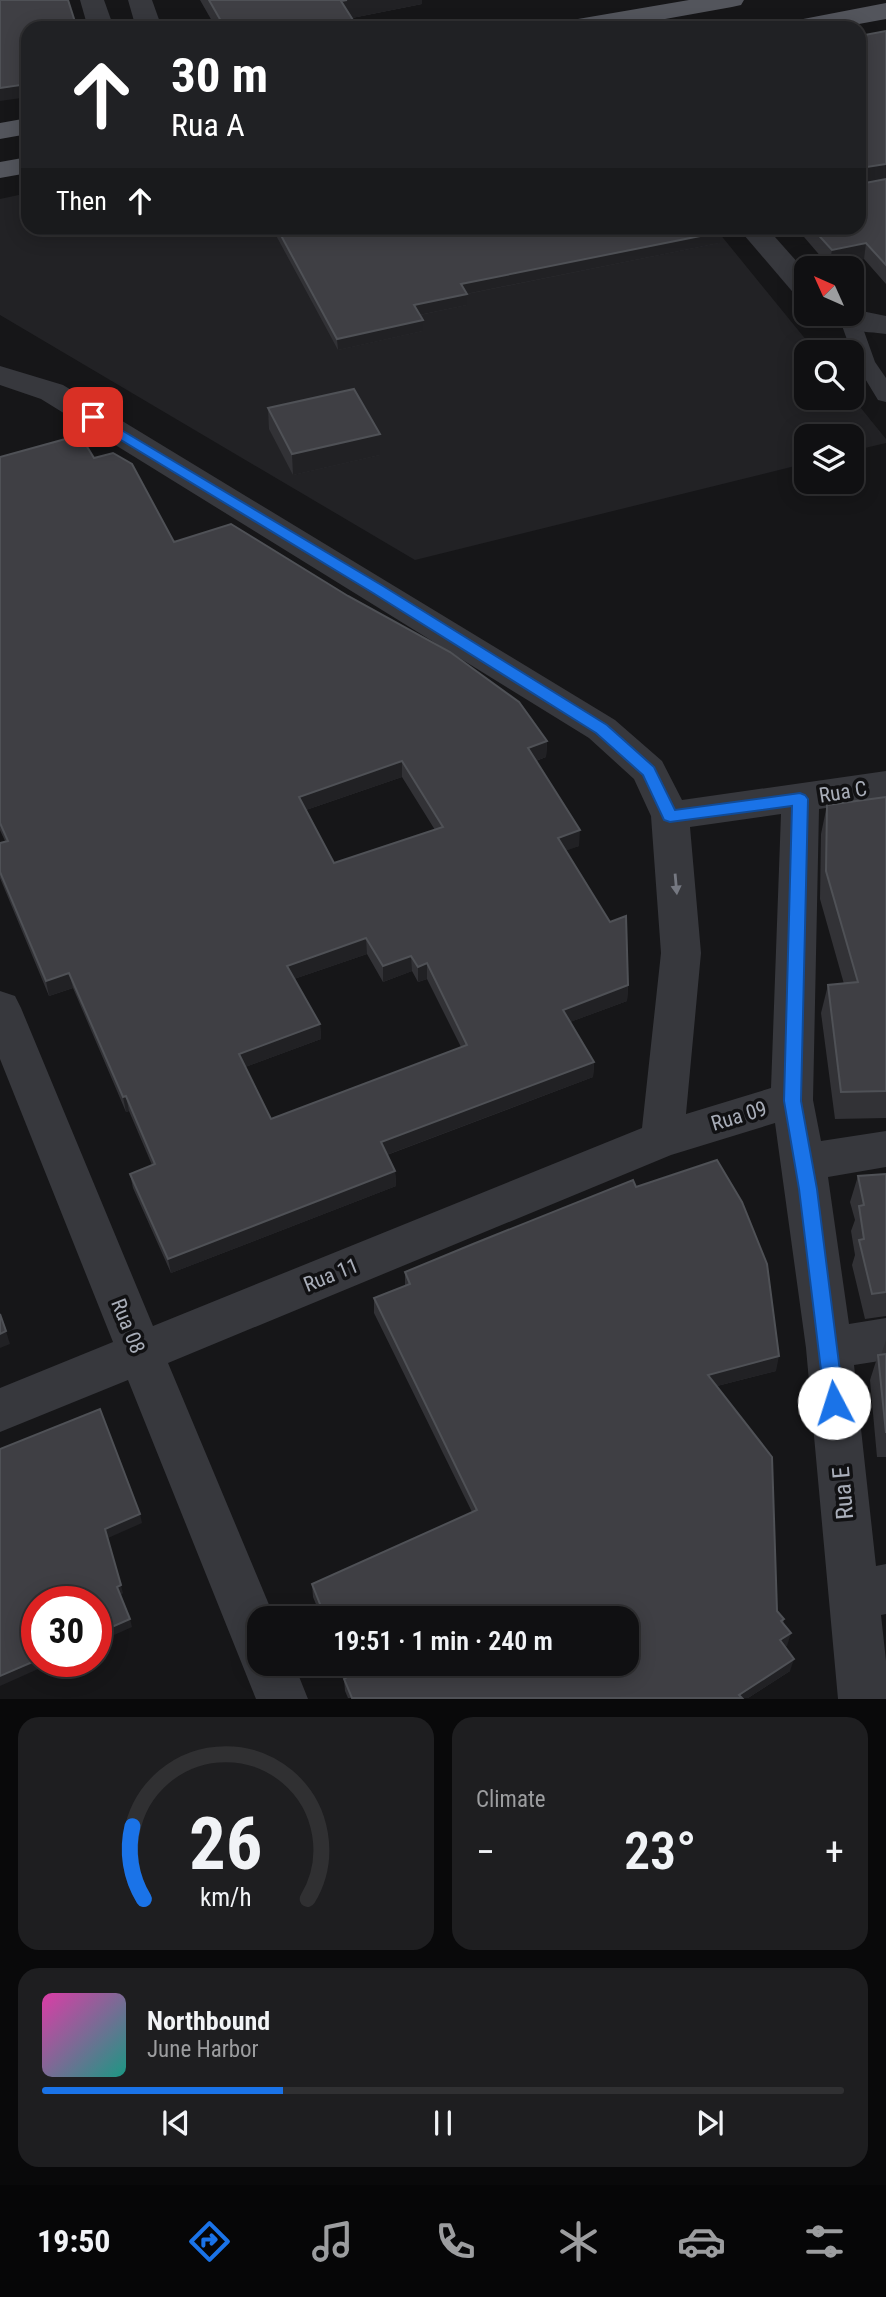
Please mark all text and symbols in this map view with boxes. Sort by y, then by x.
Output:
text: 30 m [171,47,268,104]
icon: ahead [56,49,147,140]
text: Rua A [171,106,245,144]
icon: ahead [121,182,159,220]
text: Then [56,186,107,216]
north arrow [794,256,864,326]
map controls [794,256,864,494]
button: search [794,340,864,410]
pin [63,387,123,447]
icon: arrive [74,398,112,436]
button: layers [794,424,864,494]
street label: Rua C [817,776,869,808]
one-way arrow [671,873,682,895]
street label: Rua 09 [708,1096,770,1136]
street label: Rua 11 [300,1253,362,1297]
street label: Rua 08 [106,1295,150,1357]
position arrow [797,1366,871,1440]
street label: Rua E [827,1465,859,1521]
speed limit sign: 30 [21,1586,112,1677]
text: 19:51 · 1 min · 240 m [333,1626,553,1656]
text: Climate [476,1786,546,1813]
text: 26 [189,1802,263,1888]
text: 23° [624,1821,696,1882]
text: − [476,1830,495,1874]
text: + [825,1830,844,1874]
text: km/h [200,1883,252,1912]
text: Northbound [147,2006,270,2036]
text: June Harbor [147,2036,259,2063]
icon: previous [157,2104,195,2142]
icon: pause [424,2104,462,2142]
icon: next [691,2104,729,2142]
icon: directions [185,2217,234,2266]
icon: music [308,2217,357,2266]
icon: phone [431,2217,480,2266]
icon: climate [554,2217,603,2266]
icon: car [677,2217,726,2266]
icon: filters [800,2217,849,2266]
text: 19:50 [37,2222,110,2260]

